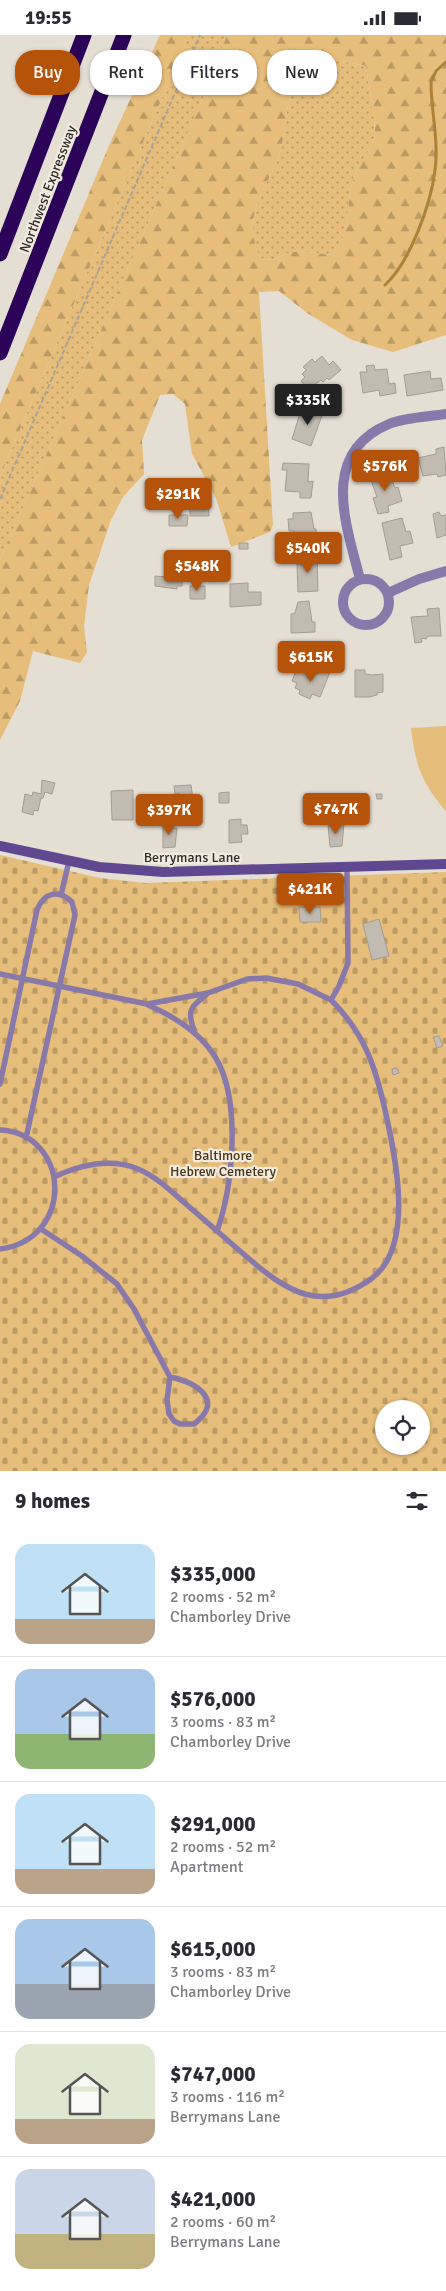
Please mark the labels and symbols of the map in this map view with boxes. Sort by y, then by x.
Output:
street label: Northwest Expressway [16,123,80,255]
pin: $335K [273,383,343,426]
pin: $576K [350,449,420,492]
pin: $291K [143,477,213,520]
pin: $540K [273,531,343,574]
pin: $548K [162,549,232,592]
pin: $615K [276,641,346,683]
pin: $397K [134,793,204,836]
pin: $747K [301,793,371,835]
street label: Berrymans Lane [144,849,240,866]
pin: $421K [275,873,345,915]
park label: Baltimore Hebrew Cemetery [170,1147,277,1180]

